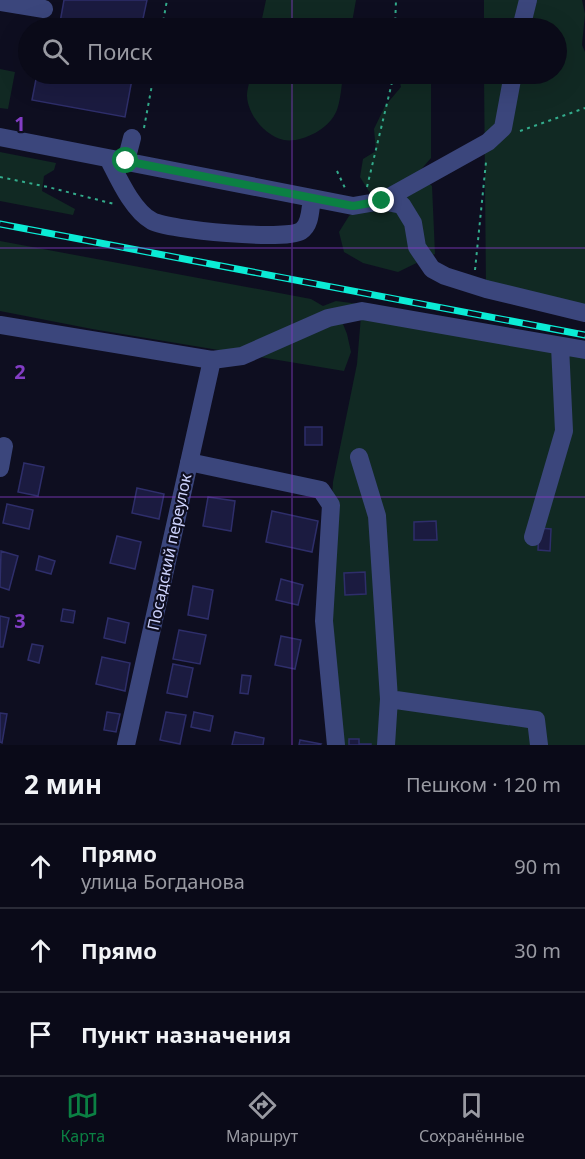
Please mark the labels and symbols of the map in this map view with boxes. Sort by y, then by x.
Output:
text: 1 [14,110,26,137]
route start [112,147,138,173]
route end [368,187,394,213]
text: 2 [14,358,26,385]
street label: Посадский переулок [142,471,196,632]
text: 3 [14,607,26,634]

